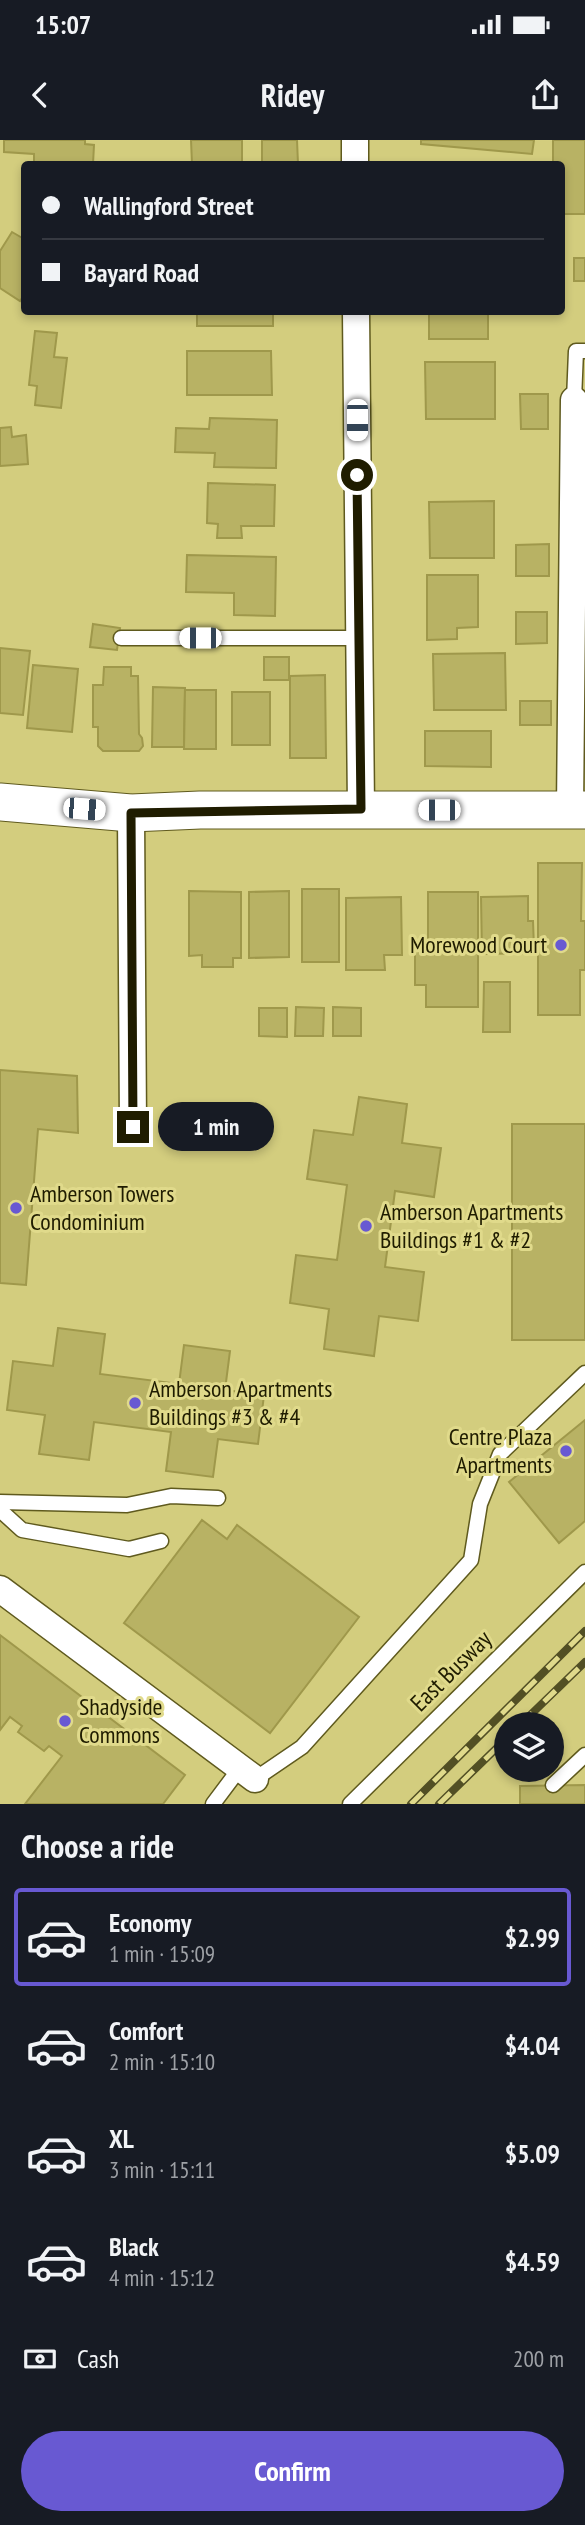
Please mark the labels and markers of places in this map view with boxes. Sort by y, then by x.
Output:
place label: Morewood Court [410,929,547,960]
marker: Morewood Court [553,937,569,953]
place label: Amberson Towers Condominium [30,1178,174,1237]
place label: Amberson Apartments Buildings #1 & #2 [380,1196,563,1255]
marker: Amberson Towers Condominium [8,1200,24,1216]
marker: Amberson Apartments Buildings #1 & #2 [358,1218,374,1234]
place label: Amberson Apartments Buildings #3 & #4 [149,1373,332,1432]
marker: Amberson Apartments Buildings #3 & #4 [127,1395,143,1411]
place label: Centre Plaza Apartments [449,1421,552,1480]
marker: Centre Plaza Apartments [558,1443,574,1459]
place label: Shadyside Commons [79,1691,162,1750]
marker: Shadyside Commons [57,1713,73,1729]

